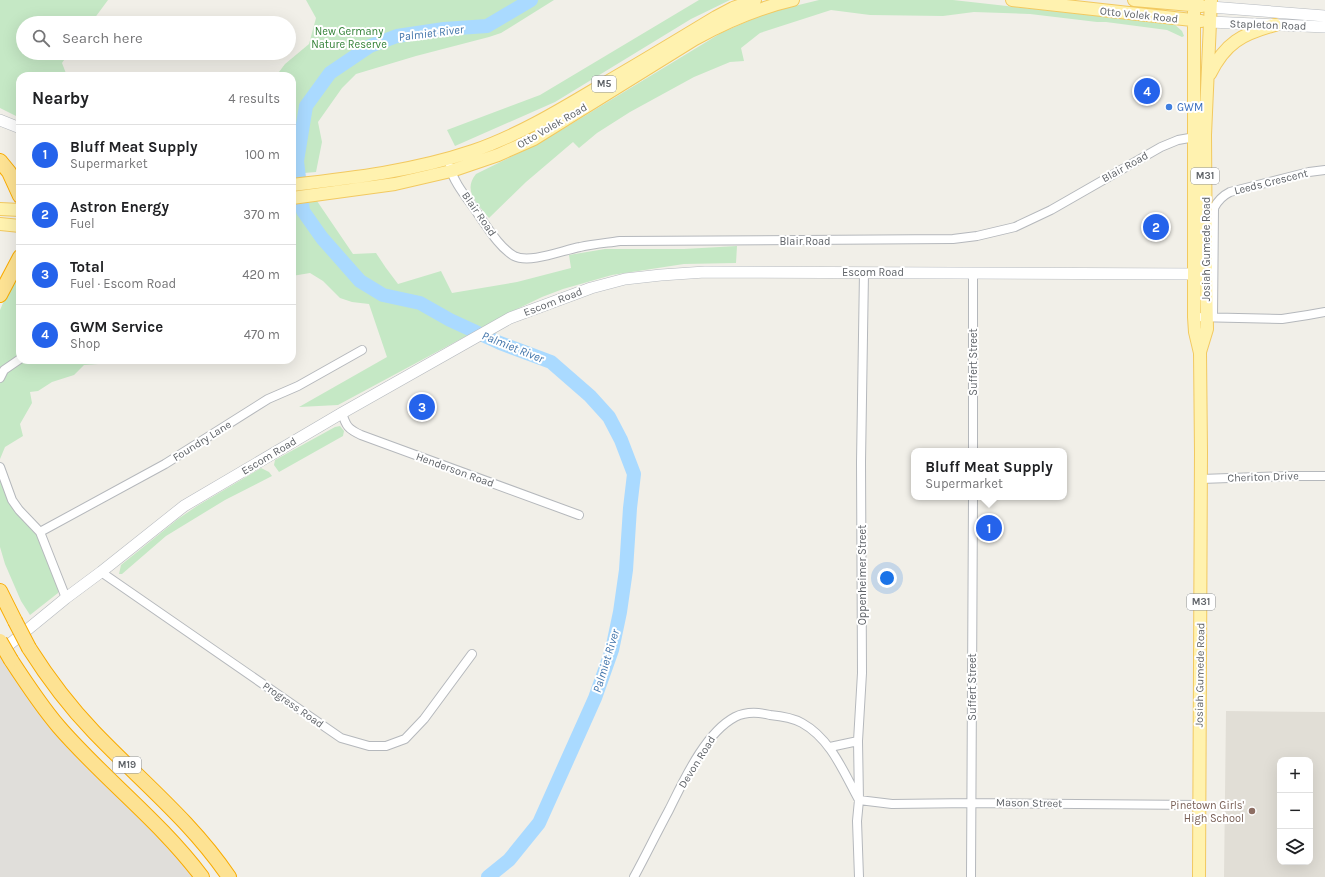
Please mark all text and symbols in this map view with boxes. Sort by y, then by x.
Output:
street label: Otto Volek Road [1099,4,1179,26]
search box [16,16,296,60]
street label: Stapleton Road [1229,17,1307,33]
water label: Palmiet River [398,22,465,44]
park label: New Germany Nature Reserve [311,25,387,51]
icon: search [30,27,52,49]
text: Search here [62,29,143,47]
road number: M5 [592,76,616,92]
pin: 4 [1134,76,1160,106]
text: Nearby [32,88,89,108]
text: 4 results [228,91,280,106]
street label: Otto Volek Road [515,101,589,151]
place label: GWM [1177,101,1203,114]
marker: GWM [1164,102,1174,112]
text: Bluff Meat Supply [70,138,197,156]
text: 1 [43,147,47,162]
text: 100 m [245,147,280,162]
street label: Blair Road [1099,149,1151,185]
text: Supermarket [70,156,148,171]
street label: Leeds Crescent [1233,167,1309,197]
road number: M31 [1191,168,1219,184]
street label: Blair Road [459,189,499,239]
street label: Josiah Gumede Road [1200,197,1213,301]
text: Astron Energy [70,198,169,216]
text: 2 [41,207,49,222]
text: 370 m [243,207,280,222]
pin: 2 [1143,212,1169,242]
text: Fuel [70,216,95,231]
street label: Blair Road [779,235,831,248]
text: Total [70,258,104,276]
street label: Escom Road [842,266,904,279]
text: 3 [41,267,49,282]
text: 420 m [242,267,280,282]
text: Fuel · Escom Road [70,276,176,291]
street label: Escom Road [522,285,584,319]
text: GWM Service [70,318,163,336]
text: 4 [41,327,49,342]
text: 470 m [244,327,280,342]
water label: Palmiet River [480,328,547,366]
street label: Suffert Street [967,328,980,396]
text: Shop [70,336,100,351]
pin: 3 [409,392,435,422]
street label: Foundry Lane [170,418,234,464]
street label: Escom Road [239,434,299,478]
popup [911,448,1067,500]
street label: Henderson Road [414,450,496,490]
text: Bluff Meat Supply [925,458,1053,476]
street label: Cheriton Drive [1227,469,1299,485]
text: Supermarket [925,476,1003,491]
pin: 1 [976,513,1002,543]
street label: Oppenheimer Street [856,525,869,625]
your location [877,568,897,588]
road number: M31 [1187,594,1215,610]
street label: Josiah Gumede Road [1193,623,1207,727]
water label: Palmiet River [590,627,623,694]
street label: Suffert Street [966,653,979,721]
street label: Progress Road [260,679,326,731]
street label: Devon Road [676,734,718,790]
road number: M19 [113,757,141,773]
map controls [1277,757,1313,865]
button: + [1277,757,1313,793]
button: − [1277,793,1313,829]
street label: Mason Street [996,796,1062,810]
place label: Pinetown Girls' High School [1170,799,1245,825]
marker: Pinetown Girls' High School [1247,806,1257,816]
button: layers [1277,829,1313,865]

